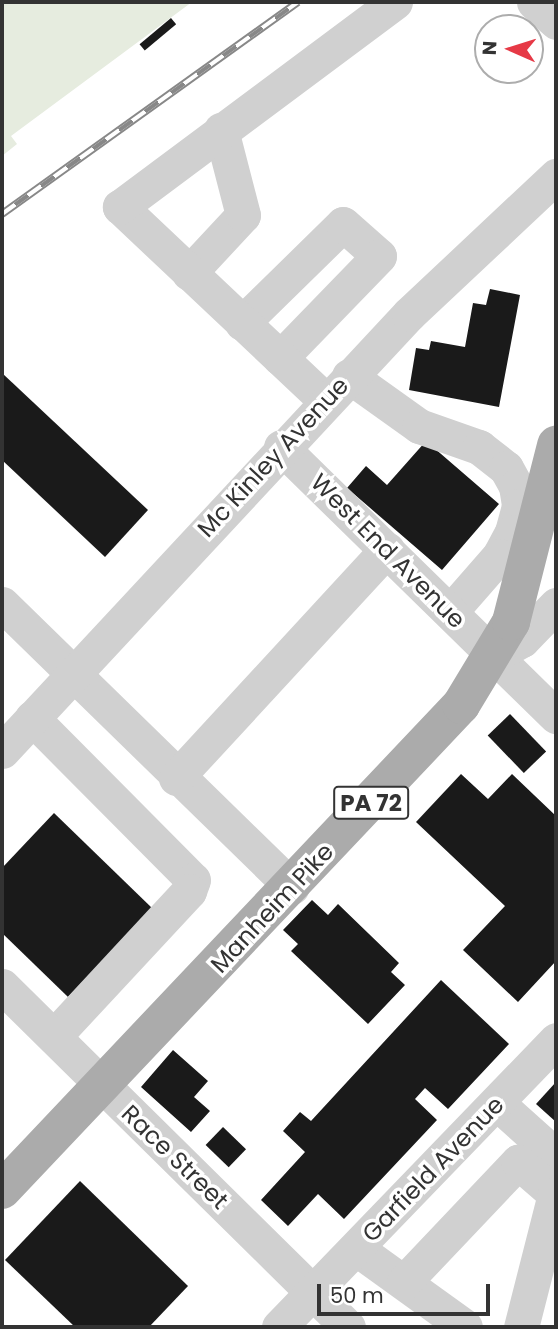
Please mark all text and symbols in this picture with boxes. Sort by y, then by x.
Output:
north arrow [474,14,544,84]
text: N [476,40,503,56]
street label: Mc Kinley Avenue [192,371,354,543]
street label: West End Avenue [305,468,471,634]
road number: PA 72 [332,783,410,822]
street label: Manheim Pike [205,837,339,979]
street label: Garfield Avenue [356,1090,510,1248]
street label: Race Street [116,1099,234,1215]
scale bar [320,1270,493,1314]
text: 50 m [330,1281,384,1310]

